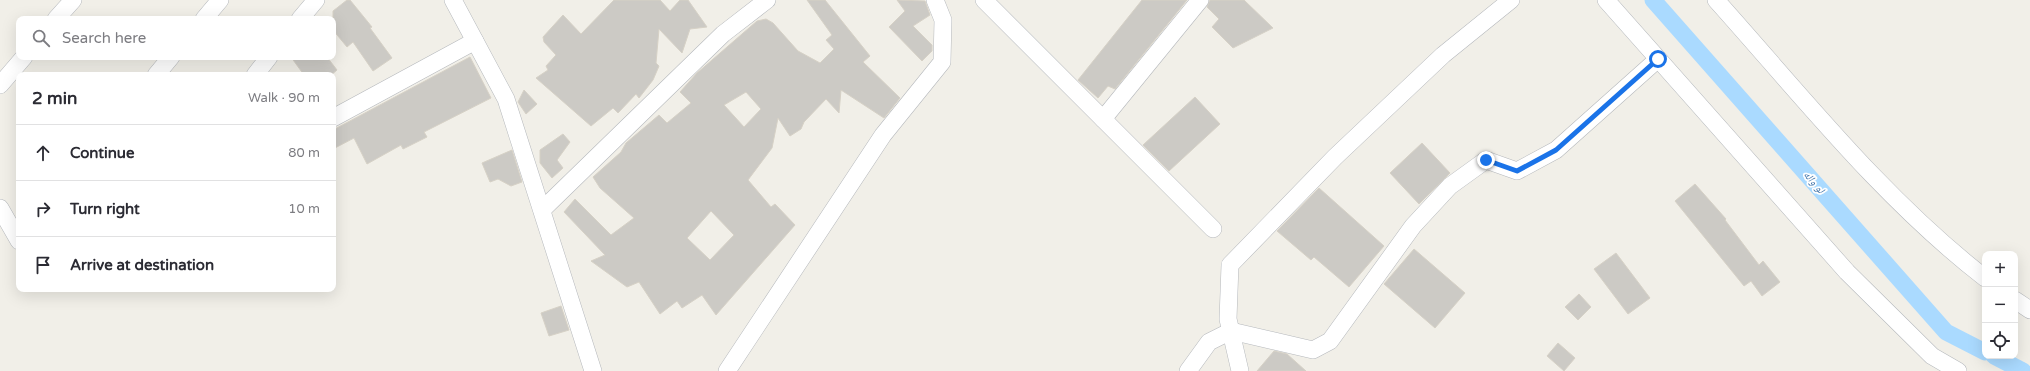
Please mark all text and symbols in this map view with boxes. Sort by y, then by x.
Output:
search box [16,16,336,60]
icon: search [30,27,52,49]
text: Search here [62,29,146,47]
route start [1649,50,1667,68]
text: 2 min [32,88,77,109]
text: Walk · 90 m [248,90,320,106]
icon: ahead [32,142,54,164]
text: Continue [70,144,134,162]
text: 80 m [288,145,320,161]
route end [1477,151,1495,169]
water label: لو واله [1801,168,1828,197]
icon: right [32,198,54,220]
text: Turn right [70,200,140,218]
text: 10 m [288,201,320,217]
map controls [1982,251,2018,359]
button: + [1982,251,2018,287]
icon: arrive [32,254,54,276]
text: Arrive at destination [70,256,214,274]
button: − [1982,287,2018,323]
button: locate [1982,323,2018,359]

